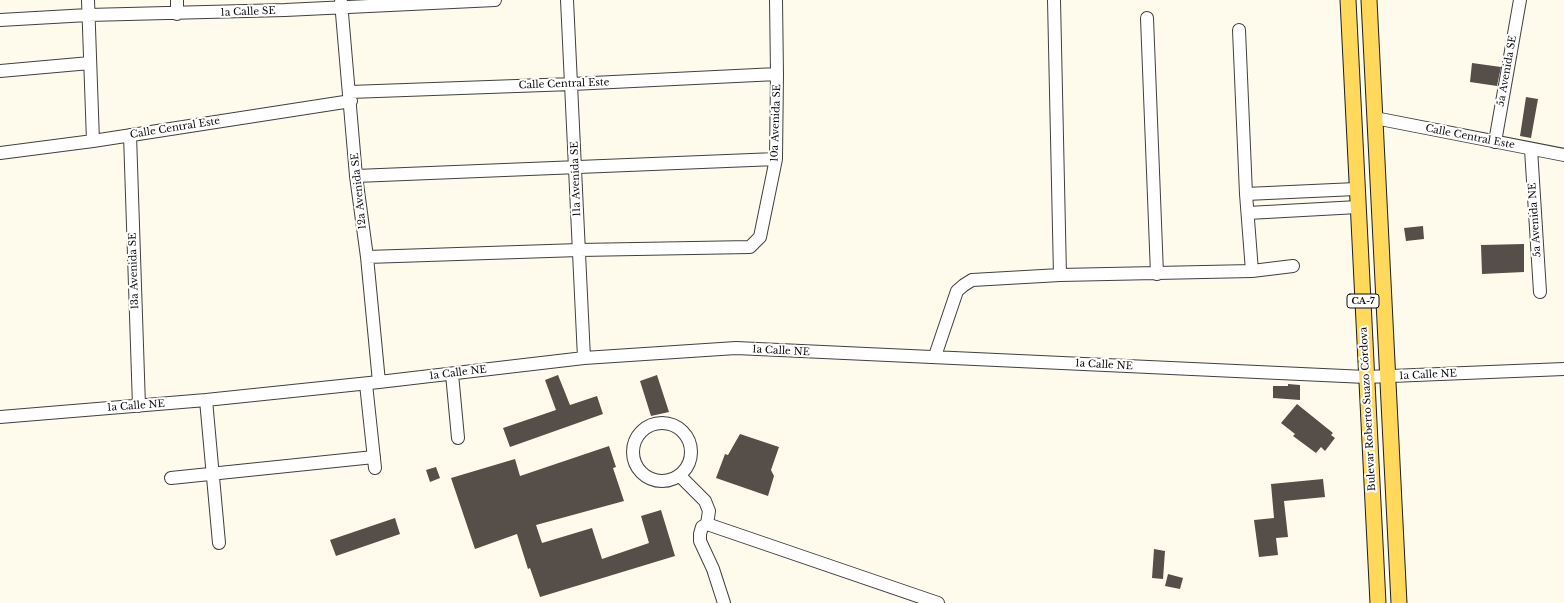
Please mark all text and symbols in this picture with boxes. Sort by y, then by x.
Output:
street label: 1a Calle SE [220,5,276,19]
street label: 5a Avenida SE [1495,34,1519,108]
street label: Calle Central Este [518,76,610,92]
street label: 10a Avenida SE [769,84,783,162]
street label: Calle Central Este [129,115,221,141]
street label: Calle Central Este [1424,122,1516,152]
street label: 11a Avenida SE [569,141,583,217]
street label: 12a Avenida SE [349,152,369,230]
street label: 5a Avenida NE [1526,182,1544,258]
street label: 13a Avenida SE [127,232,141,310]
road number: CA-7 [1347,294,1379,308]
street label: Bulevar Roberto Suazo Córdova [1358,327,1378,491]
street label: 1a Calle NE [752,343,810,359]
street label: 1a Calle NE [1075,357,1133,373]
street label: 1a Calle NE [429,364,487,382]
street label: 1a Calle NE [1399,367,1457,383]
street label: 1a Calle NE [107,398,165,414]

